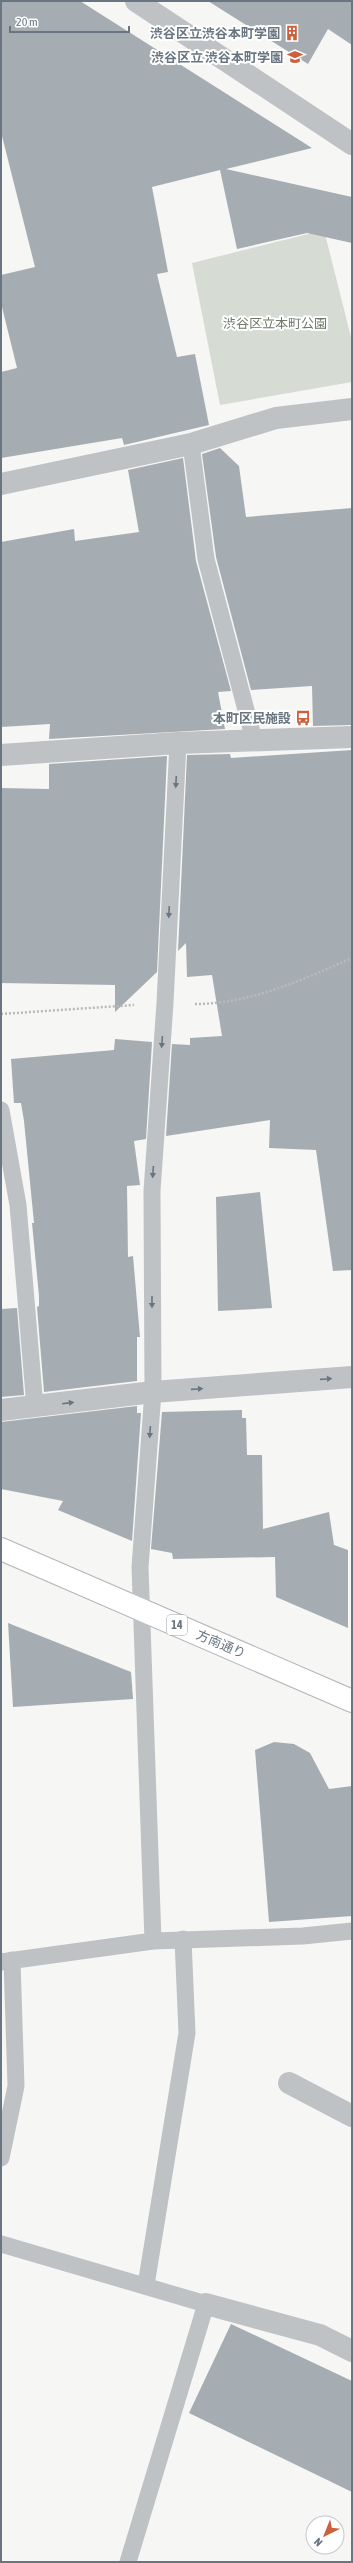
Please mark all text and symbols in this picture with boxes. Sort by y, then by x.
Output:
scale bar [10,8,129,34]
text: 20 m [16,15,38,29]
building icon: 渋谷区立渋谷本町学園 [283,24,301,42]
place label: 渋谷区立渋谷本町学園 [150,26,280,41]
school or university icon: 渋谷区立 渋谷本町学園 [286,48,304,66]
place label: 渋谷区立 渋谷本町学園 [151,50,283,65]
park label: 渋谷区立本町公園 [223,316,327,331]
bus stop icon: 本町区民施設 [294,709,312,727]
place label: 本町区民施設 [213,711,291,726]
one-way arrow [173,776,179,789]
one-way arrow [166,906,173,918]
one-way arrow [159,1036,166,1048]
one-way arrow [150,1166,157,1178]
one-way arrow [149,1296,155,1309]
one-way arrow [320,1376,332,1383]
one-way arrow [191,1385,203,1392]
one-way arrow [62,1399,74,1406]
one-way arrow [147,1426,154,1438]
road number: 14 [167,1615,187,1635]
street label: 方南通り [194,1627,248,1661]
north arrow [305,2515,345,2555]
text: N [312,2536,325,2549]

